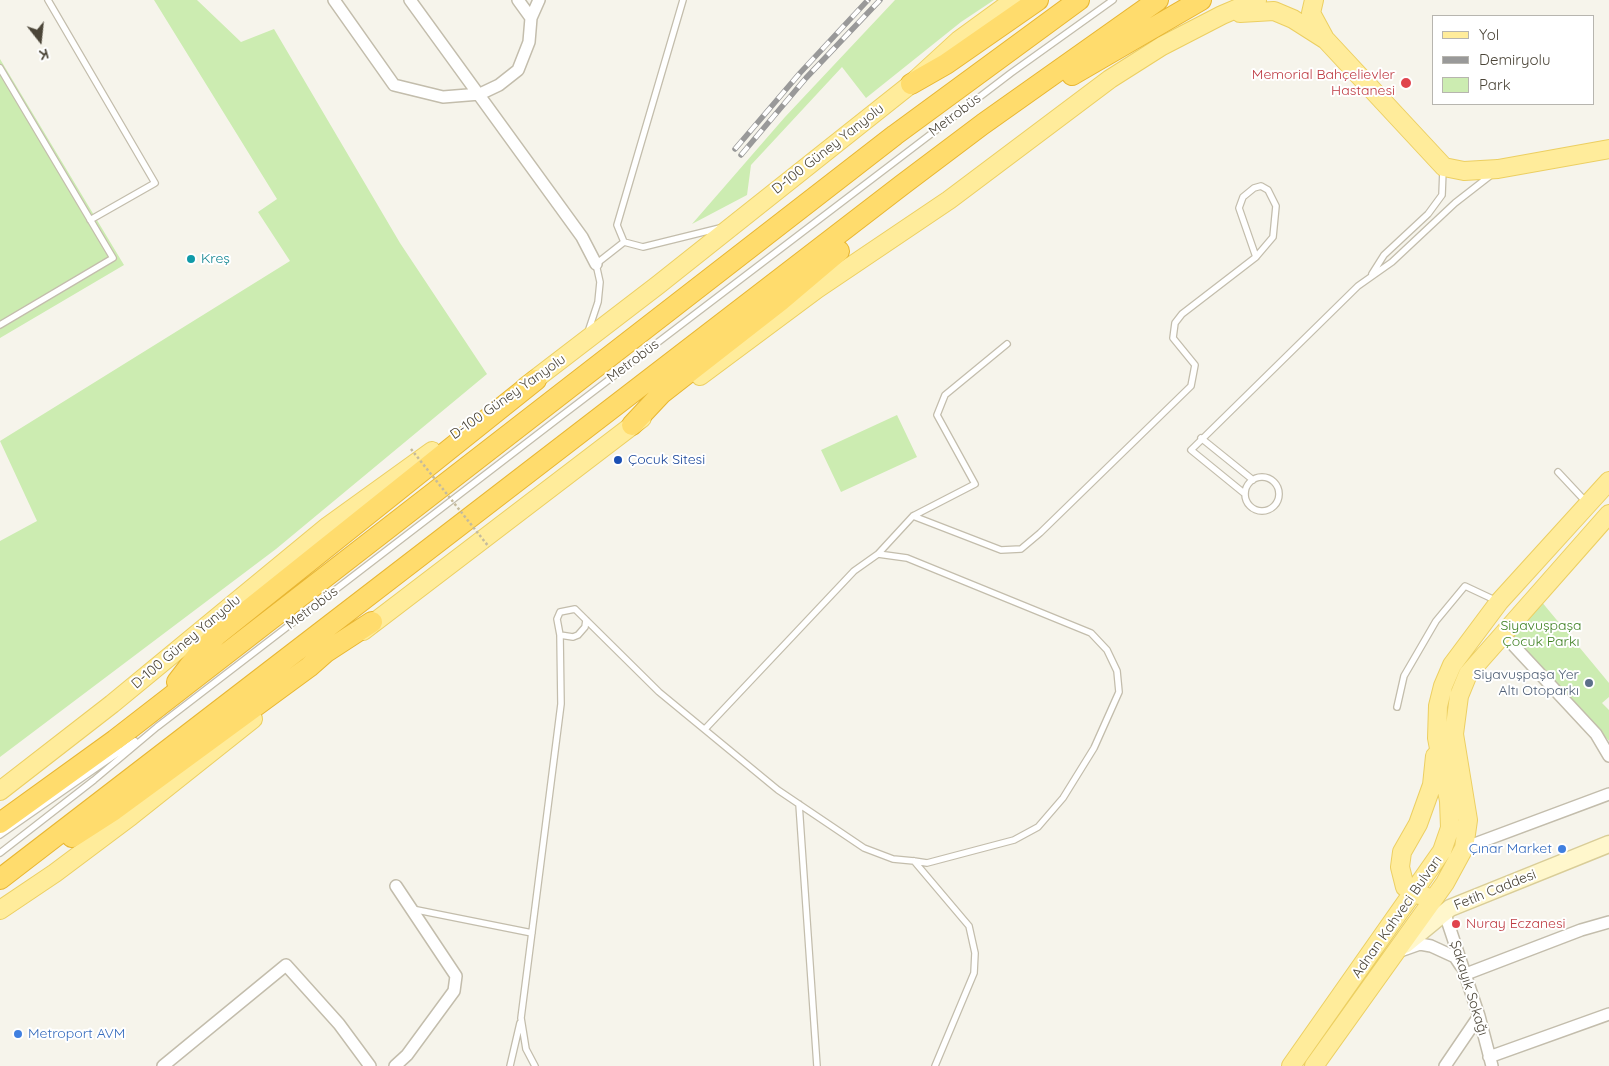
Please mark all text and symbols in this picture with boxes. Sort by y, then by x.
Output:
north arrow [15,15,65,65]
legend [1432,15,1594,105]
text: Yol [1479,25,1499,44]
text: K [37,45,51,64]
text: Demiryolu [1479,50,1550,69]
place label: Memorial Bahçelievler Hastanesi [1252,67,1395,100]
text: Park [1479,75,1511,94]
marker: Memorial Bahçelievler Hastanesi [1399,76,1413,90]
street label: Metrobüs [926,90,984,140]
street label: D-100 Güney Yanyolu [769,100,887,198]
place label: Kreş [201,251,230,267]
marker: Kreş [185,253,197,265]
street label: Metrobüs [604,336,662,386]
street label: D-100 Güney Yanyolu [447,351,569,443]
place label: Çocuk Sitesi [628,452,705,468]
marker: Çocuk Sitesi [612,454,624,466]
street label: Metrobüs [283,583,341,633]
street label: D-100 Güney Yanyolu [128,591,244,693]
park label: Siyavuşpaşa Çocuk Parkı [1500,618,1582,650]
place label: Siyavuşpaşa Yer Altı Otoparkı [1474,667,1579,700]
marker: Siyavuşpaşa Yer Altı Otoparkı [1583,677,1595,689]
place label: Çınar Market [1469,841,1552,857]
marker: Çınar Market [1556,843,1568,855]
street label: Adnan Kahveci Bulvarı [1348,853,1446,981]
street label: Fetih Caddesi [1451,866,1539,914]
place label: Nuray Eczanesi [1466,916,1566,932]
marker: Nuray Eczanesi [1450,918,1462,930]
street label: Şakayık Sokağı [1447,938,1491,1038]
place label: Metroport AVM [28,1026,125,1042]
marker: Metroport AVM [12,1028,24,1040]

